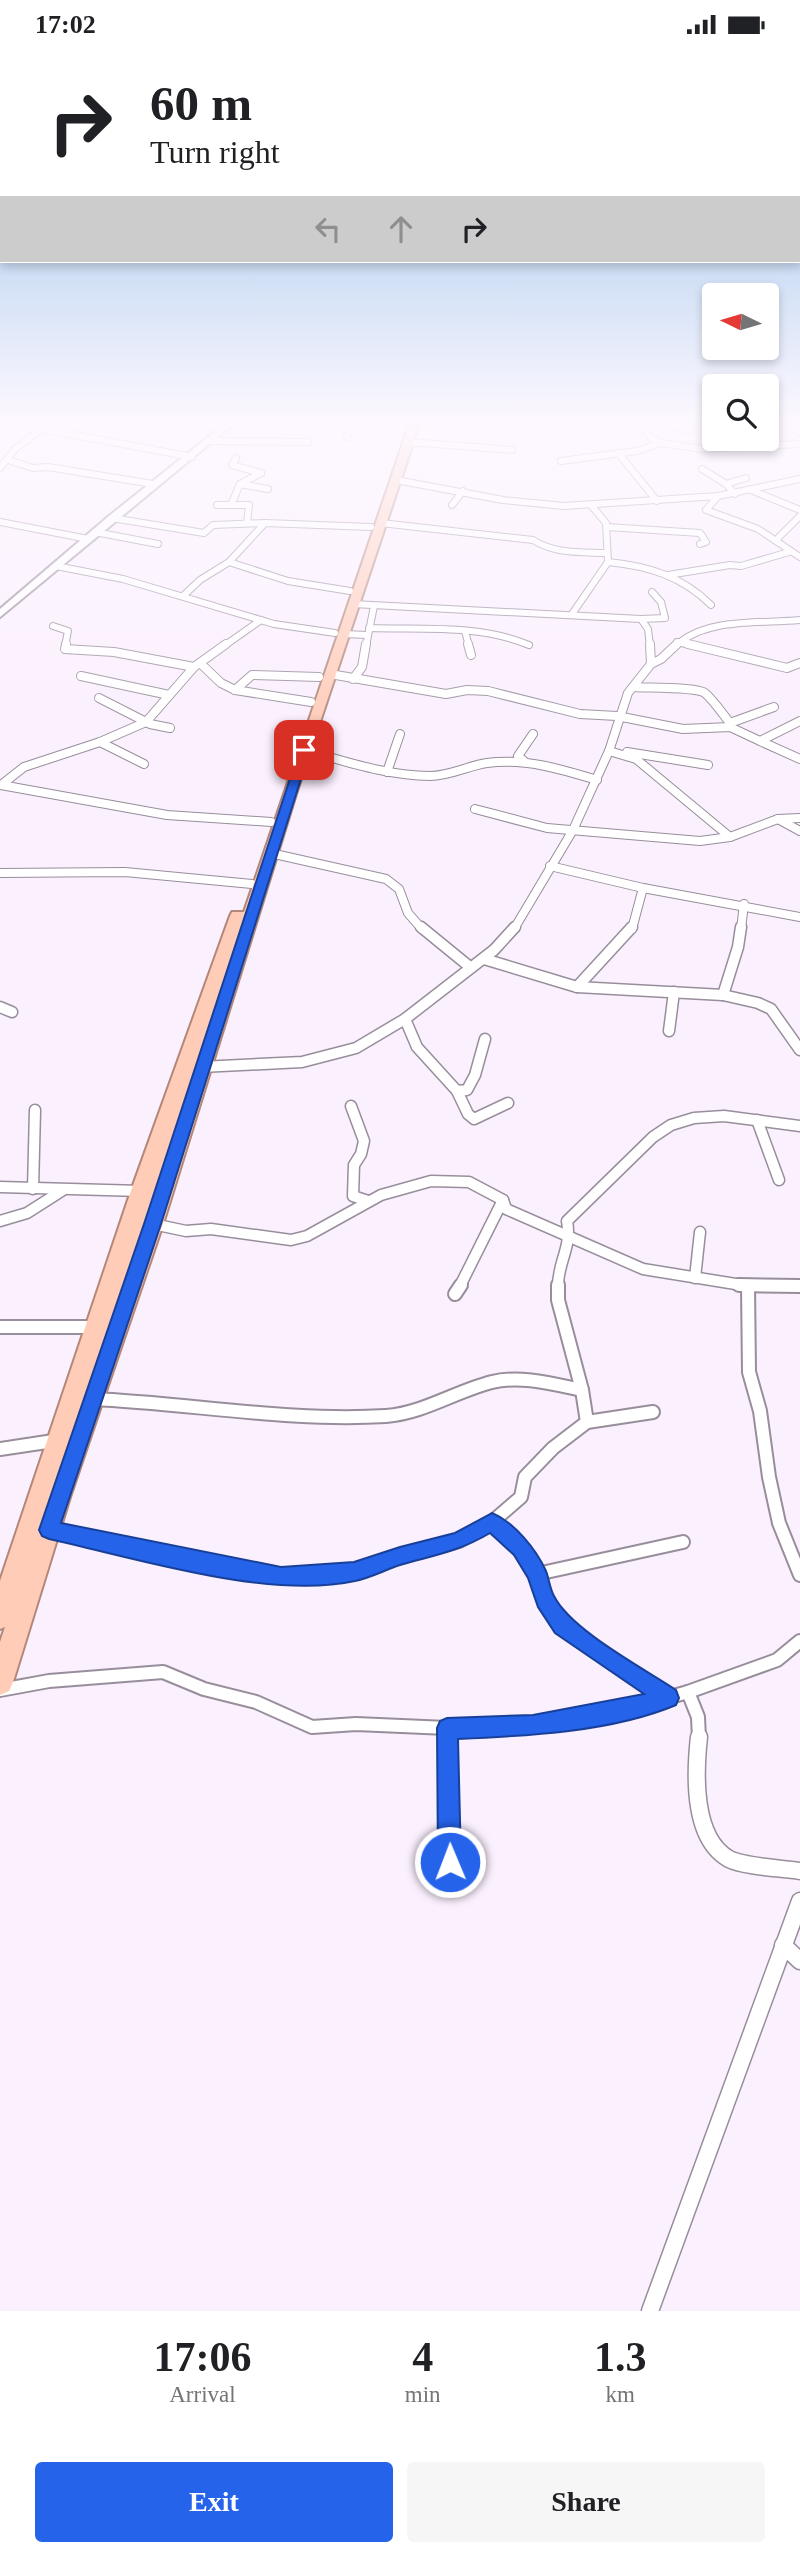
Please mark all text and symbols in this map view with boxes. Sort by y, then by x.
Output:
text: 17:02 [35,10,96,39]
text: 60 m [150,76,252,131]
icon: right [35,77,126,168]
text: Turn right [150,134,280,170]
icon: left [309,210,347,248]
icon: ahead [382,210,420,248]
icon: right [455,210,493,248]
north arrow [702,283,779,361]
map controls [702,283,779,451]
button: search [702,374,779,451]
pin [274,720,334,780]
icon: arrive [285,731,323,769]
position arrow [413,1825,487,1899]
text: 17:06 [153,2334,251,2380]
text: 4 [412,2334,433,2380]
text: 1.3 [594,2334,647,2380]
text: Arrival [169,2382,236,2407]
text: min [405,2382,441,2407]
text: km [606,2382,635,2407]
button: Exit [35,2462,393,2542]
button: Share [407,2462,765,2542]

